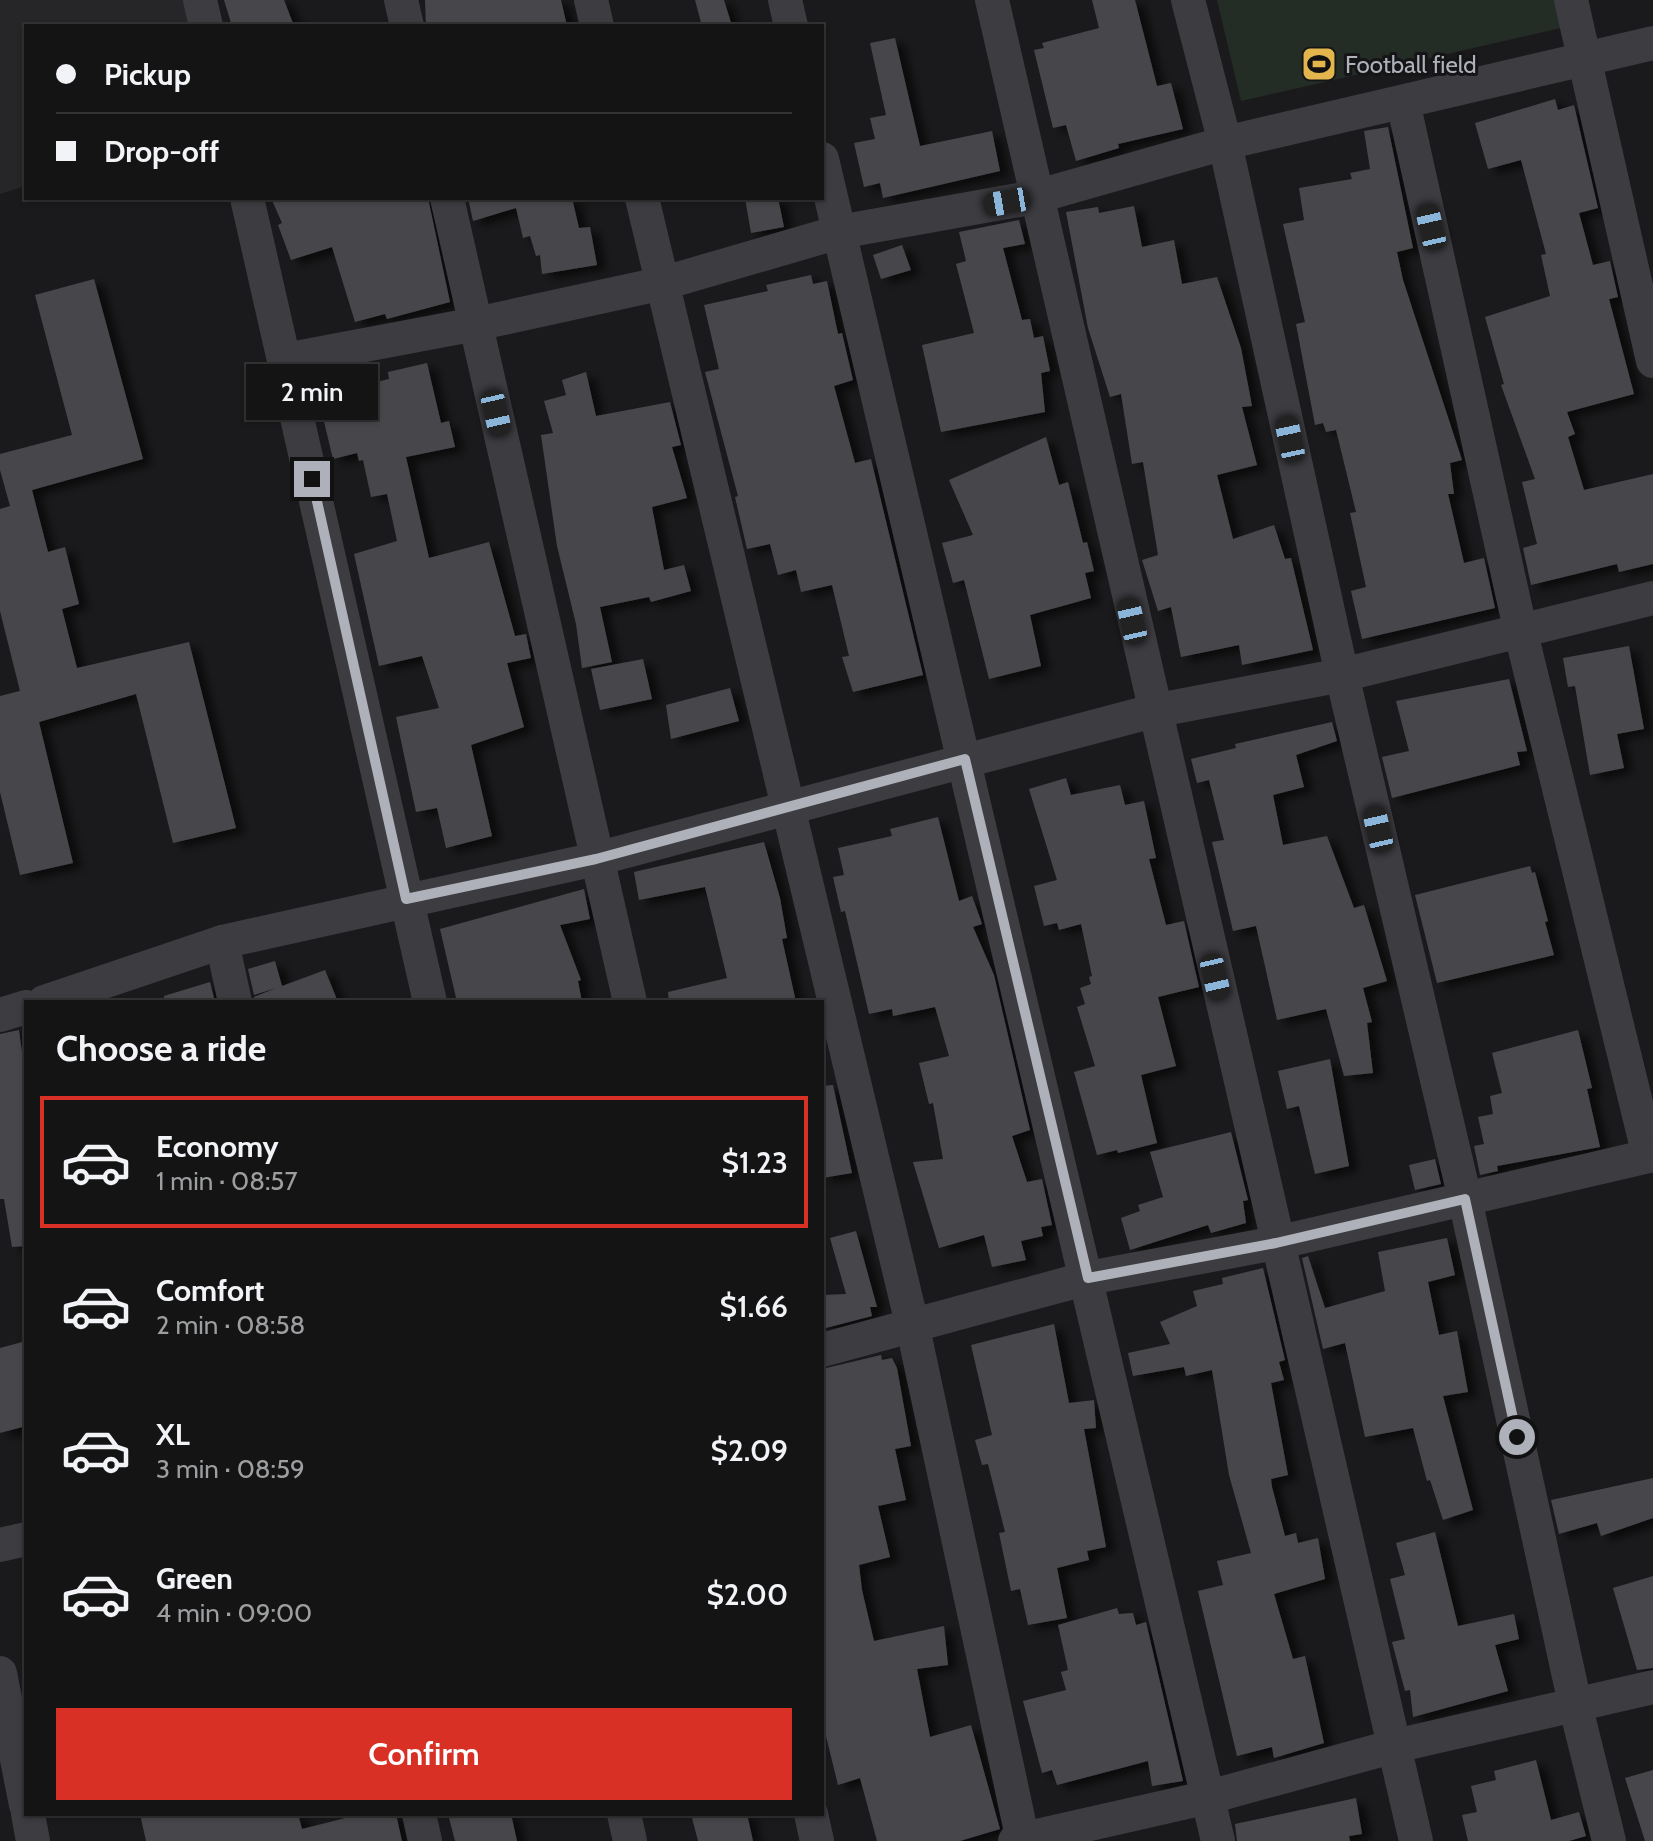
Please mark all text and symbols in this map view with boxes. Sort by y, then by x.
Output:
sports icon: Football field [1300,45,1338,83]
place label: Football field [1345,50,1477,79]
text: Pickup [104,56,191,93]
text: Drop-off [104,133,219,170]
car [981,186,1033,218]
car [1414,201,1448,253]
callout: 2 min [246,363,378,419]
text: 2 min [281,376,343,408]
car [479,387,513,439]
car [1273,413,1307,465]
route end [294,461,330,497]
car [1115,595,1149,647]
car [1361,803,1395,855]
car [1198,951,1232,1003]
text: Choose a ride [56,1026,266,1070]
icon: car [60,1126,132,1198]
text: Economy [156,1128,279,1165]
text: $1.23 [721,1144,788,1181]
text: 1 min · 08:57 [156,1165,298,1197]
icon: car [60,1270,132,1342]
text: Comfort [156,1272,264,1309]
text: $1.66 [720,1288,788,1325]
text: 2 min · 08:58 [156,1309,305,1341]
icon: car [60,1414,132,1486]
text: XL [156,1416,190,1453]
route start [1499,1419,1535,1455]
text: $2.09 [711,1432,788,1469]
text: 3 min · 08:59 [156,1453,305,1485]
icon: car [60,1558,132,1630]
text: Green [156,1560,233,1597]
text: $2.00 [706,1576,788,1613]
text: 4 min · 09:00 [156,1597,312,1629]
button: Confirm [56,1708,792,1800]

